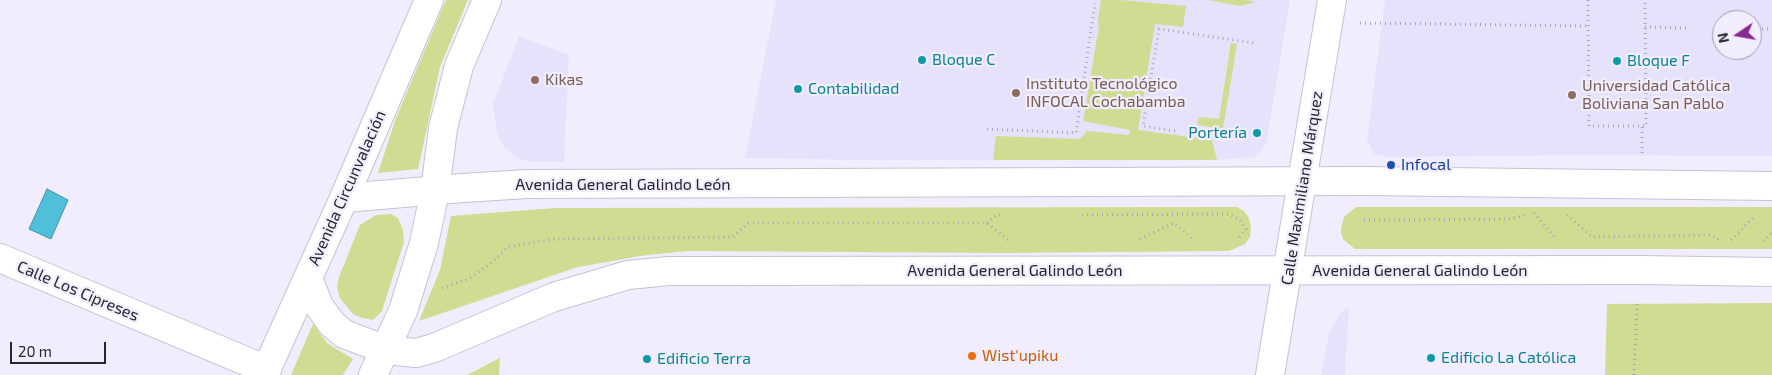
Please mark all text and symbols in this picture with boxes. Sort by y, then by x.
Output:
north arrow [1712,10,1762,60]
text: N [1713,31,1732,45]
place label: Bloque C [932,50,995,70]
place label: Bloque F [1627,51,1690,71]
marker: Bloque C [916,54,928,66]
marker: Bloque F [1611,55,1623,67]
place label: Kikas [545,70,583,90]
marker: Kikas [529,74,541,86]
place label: Instituto Tecnológico INFOCAL Cochabamba [1026,74,1185,112]
place label: Universidad Católica Boliviana San Pablo [1582,76,1731,114]
place label: Contabilidad [808,79,899,99]
marker: Contabilidad [792,83,804,95]
marker: Instituto Tecnológico INFOCAL Cochabamba [1010,87,1022,99]
marker: Universidad Católica Boliviana San Pablo [1566,89,1578,101]
street label: Calle Maximiliano Márquez [1277,90,1327,286]
street label: Avenida Circunvalación [304,107,390,269]
place label: Portería [1188,123,1247,143]
marker: Portería [1251,127,1263,139]
place label: Infocal [1401,155,1451,175]
marker: Infocal [1385,159,1397,171]
street label: Avenida General Galindo León [515,175,731,195]
street label: Calle Los Cipreses [14,257,142,325]
street label: Avenida General Galindo León [907,261,1123,281]
street label: Avenida General Galindo León [1312,261,1528,281]
scale bar [12,332,109,364]
text: 20 m [18,342,52,360]
place label: Wist'upiku [982,346,1058,366]
place label: Edificio La Católica [1441,348,1576,368]
place label: Edificio Terra [657,349,751,369]
marker: Wist'upiku [966,350,978,362]
marker: Edificio La Católica [1425,352,1437,364]
marker: Edificio Terra [641,353,653,365]

